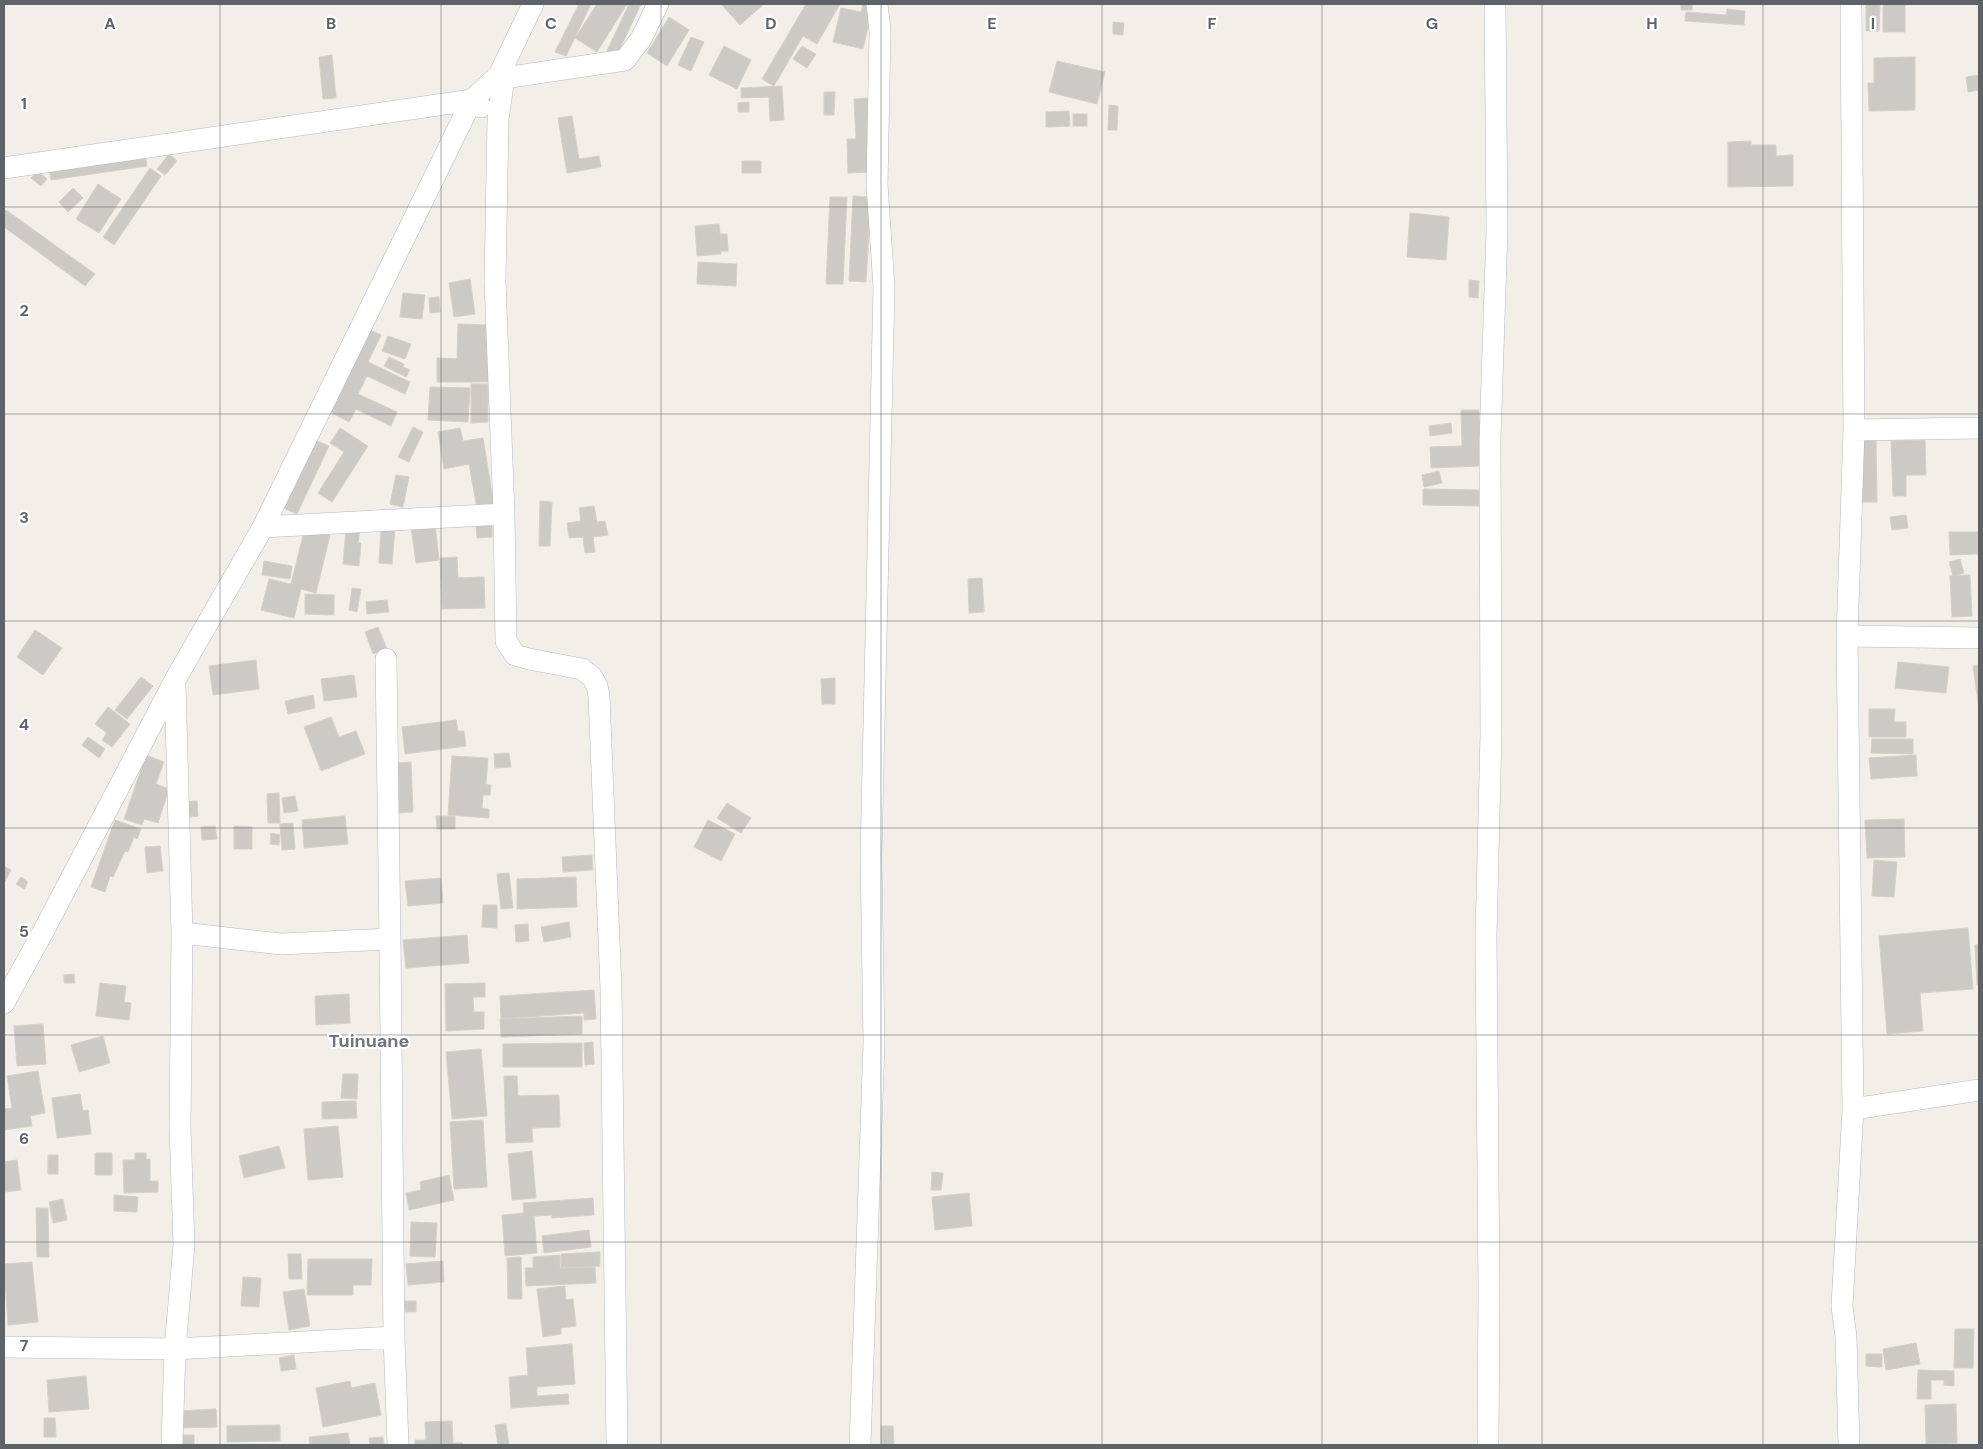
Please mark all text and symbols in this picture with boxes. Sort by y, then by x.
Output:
text: A [104,13,116,34]
text: B [326,13,336,34]
text: C [545,13,557,34]
text: D [765,13,777,34]
text: E [987,13,997,34]
text: F [1208,13,1217,34]
text: G [1426,13,1438,34]
text: H [1646,13,1658,34]
text: I [1871,13,1875,34]
text: 1 [21,93,27,114]
text: 2 [19,300,29,321]
text: 3 [19,507,29,528]
text: 4 [19,714,29,735]
text: 5 [19,921,29,942]
district label: Tuinuane [329,1029,409,1053]
text: 6 [19,1128,29,1149]
text: 7 [20,1335,29,1356]

